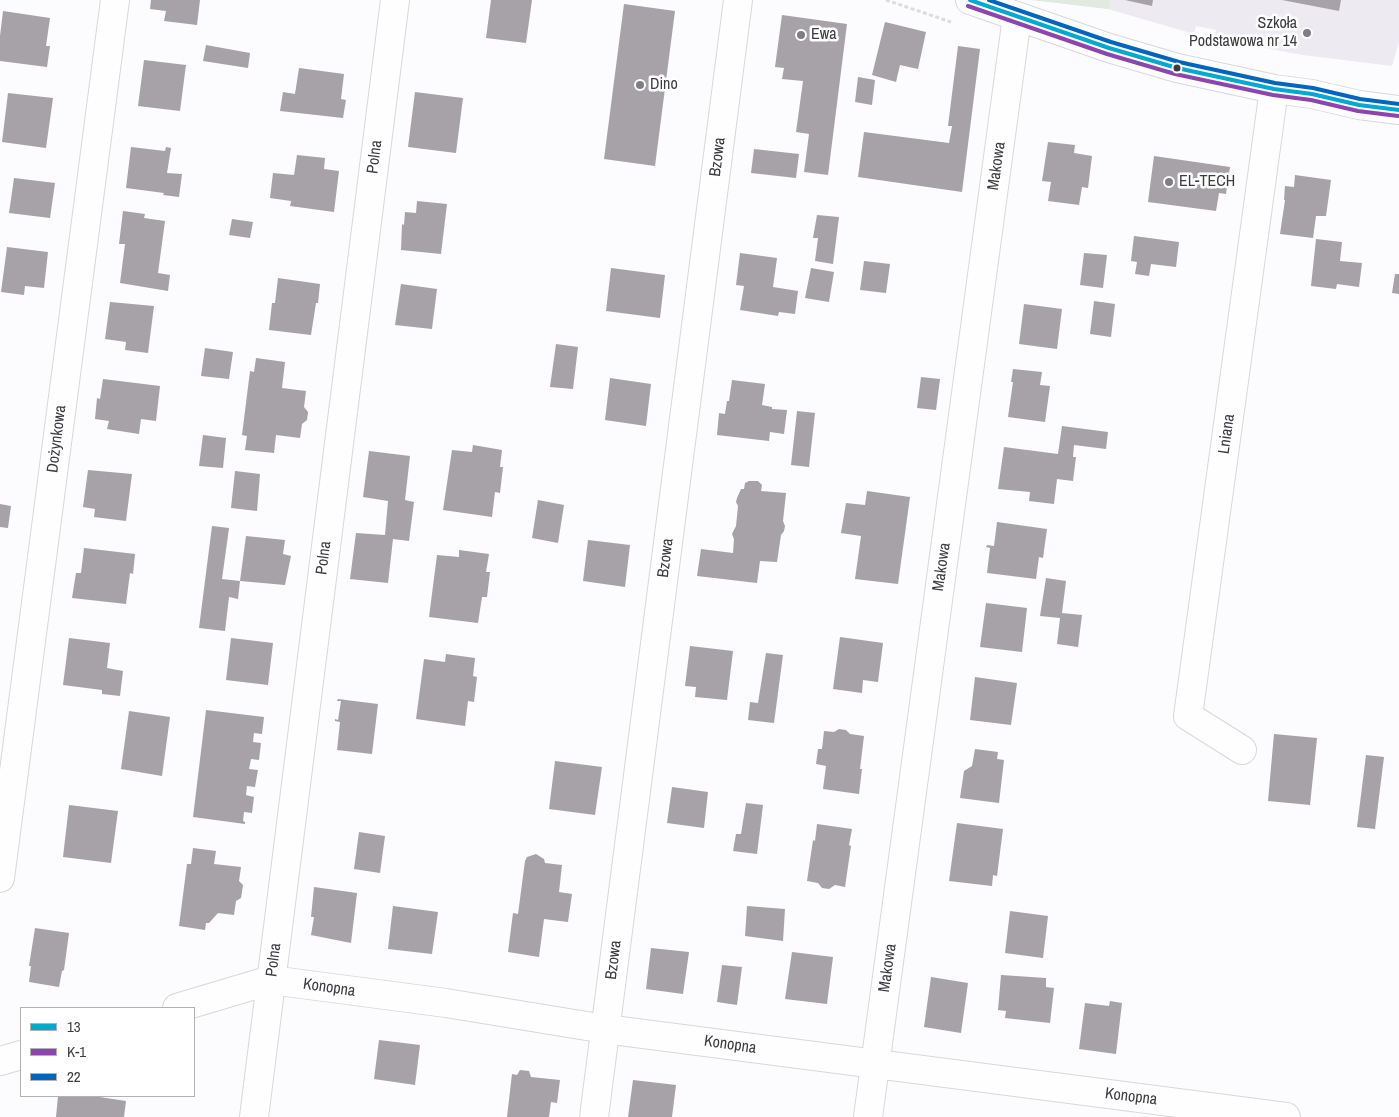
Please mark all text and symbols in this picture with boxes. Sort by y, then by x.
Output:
place label: Szkoła Podstawowa nr 14 [1189,14,1297,52]
place label: Ewa [811,25,837,45]
marker: Szkoła Podstawowa nr 14 [1301,27,1313,39]
marker: Ewa [795,29,807,41]
unlabelled marker [1172,63,1182,73]
place label: Dino [650,75,678,95]
marker: Dino [634,79,646,91]
street label: Bzowa [706,136,730,178]
street label: Polna [363,139,387,175]
street label: Makowa [984,140,1010,192]
place label: EL-TECH [1179,172,1235,192]
marker: EL-TECH [1163,176,1175,188]
street label: Dożynkowa [43,404,71,474]
street label: Lniana [1215,413,1239,455]
street label: Bzowa [654,537,678,579]
street label: Polna [312,540,336,576]
street label: Makowa [929,541,955,593]
street label: Bzowa [602,939,626,981]
street label: Polna [262,942,286,978]
street label: Makowa [875,942,901,994]
street label: Konopna [302,975,356,1001]
legend [20,1007,195,1097]
text: 13 [67,1016,81,1037]
street label: Konopna [703,1032,757,1058]
text: K-1 [67,1041,86,1062]
text: 22 [67,1066,81,1087]
street label: Konopna [1104,1084,1158,1110]

